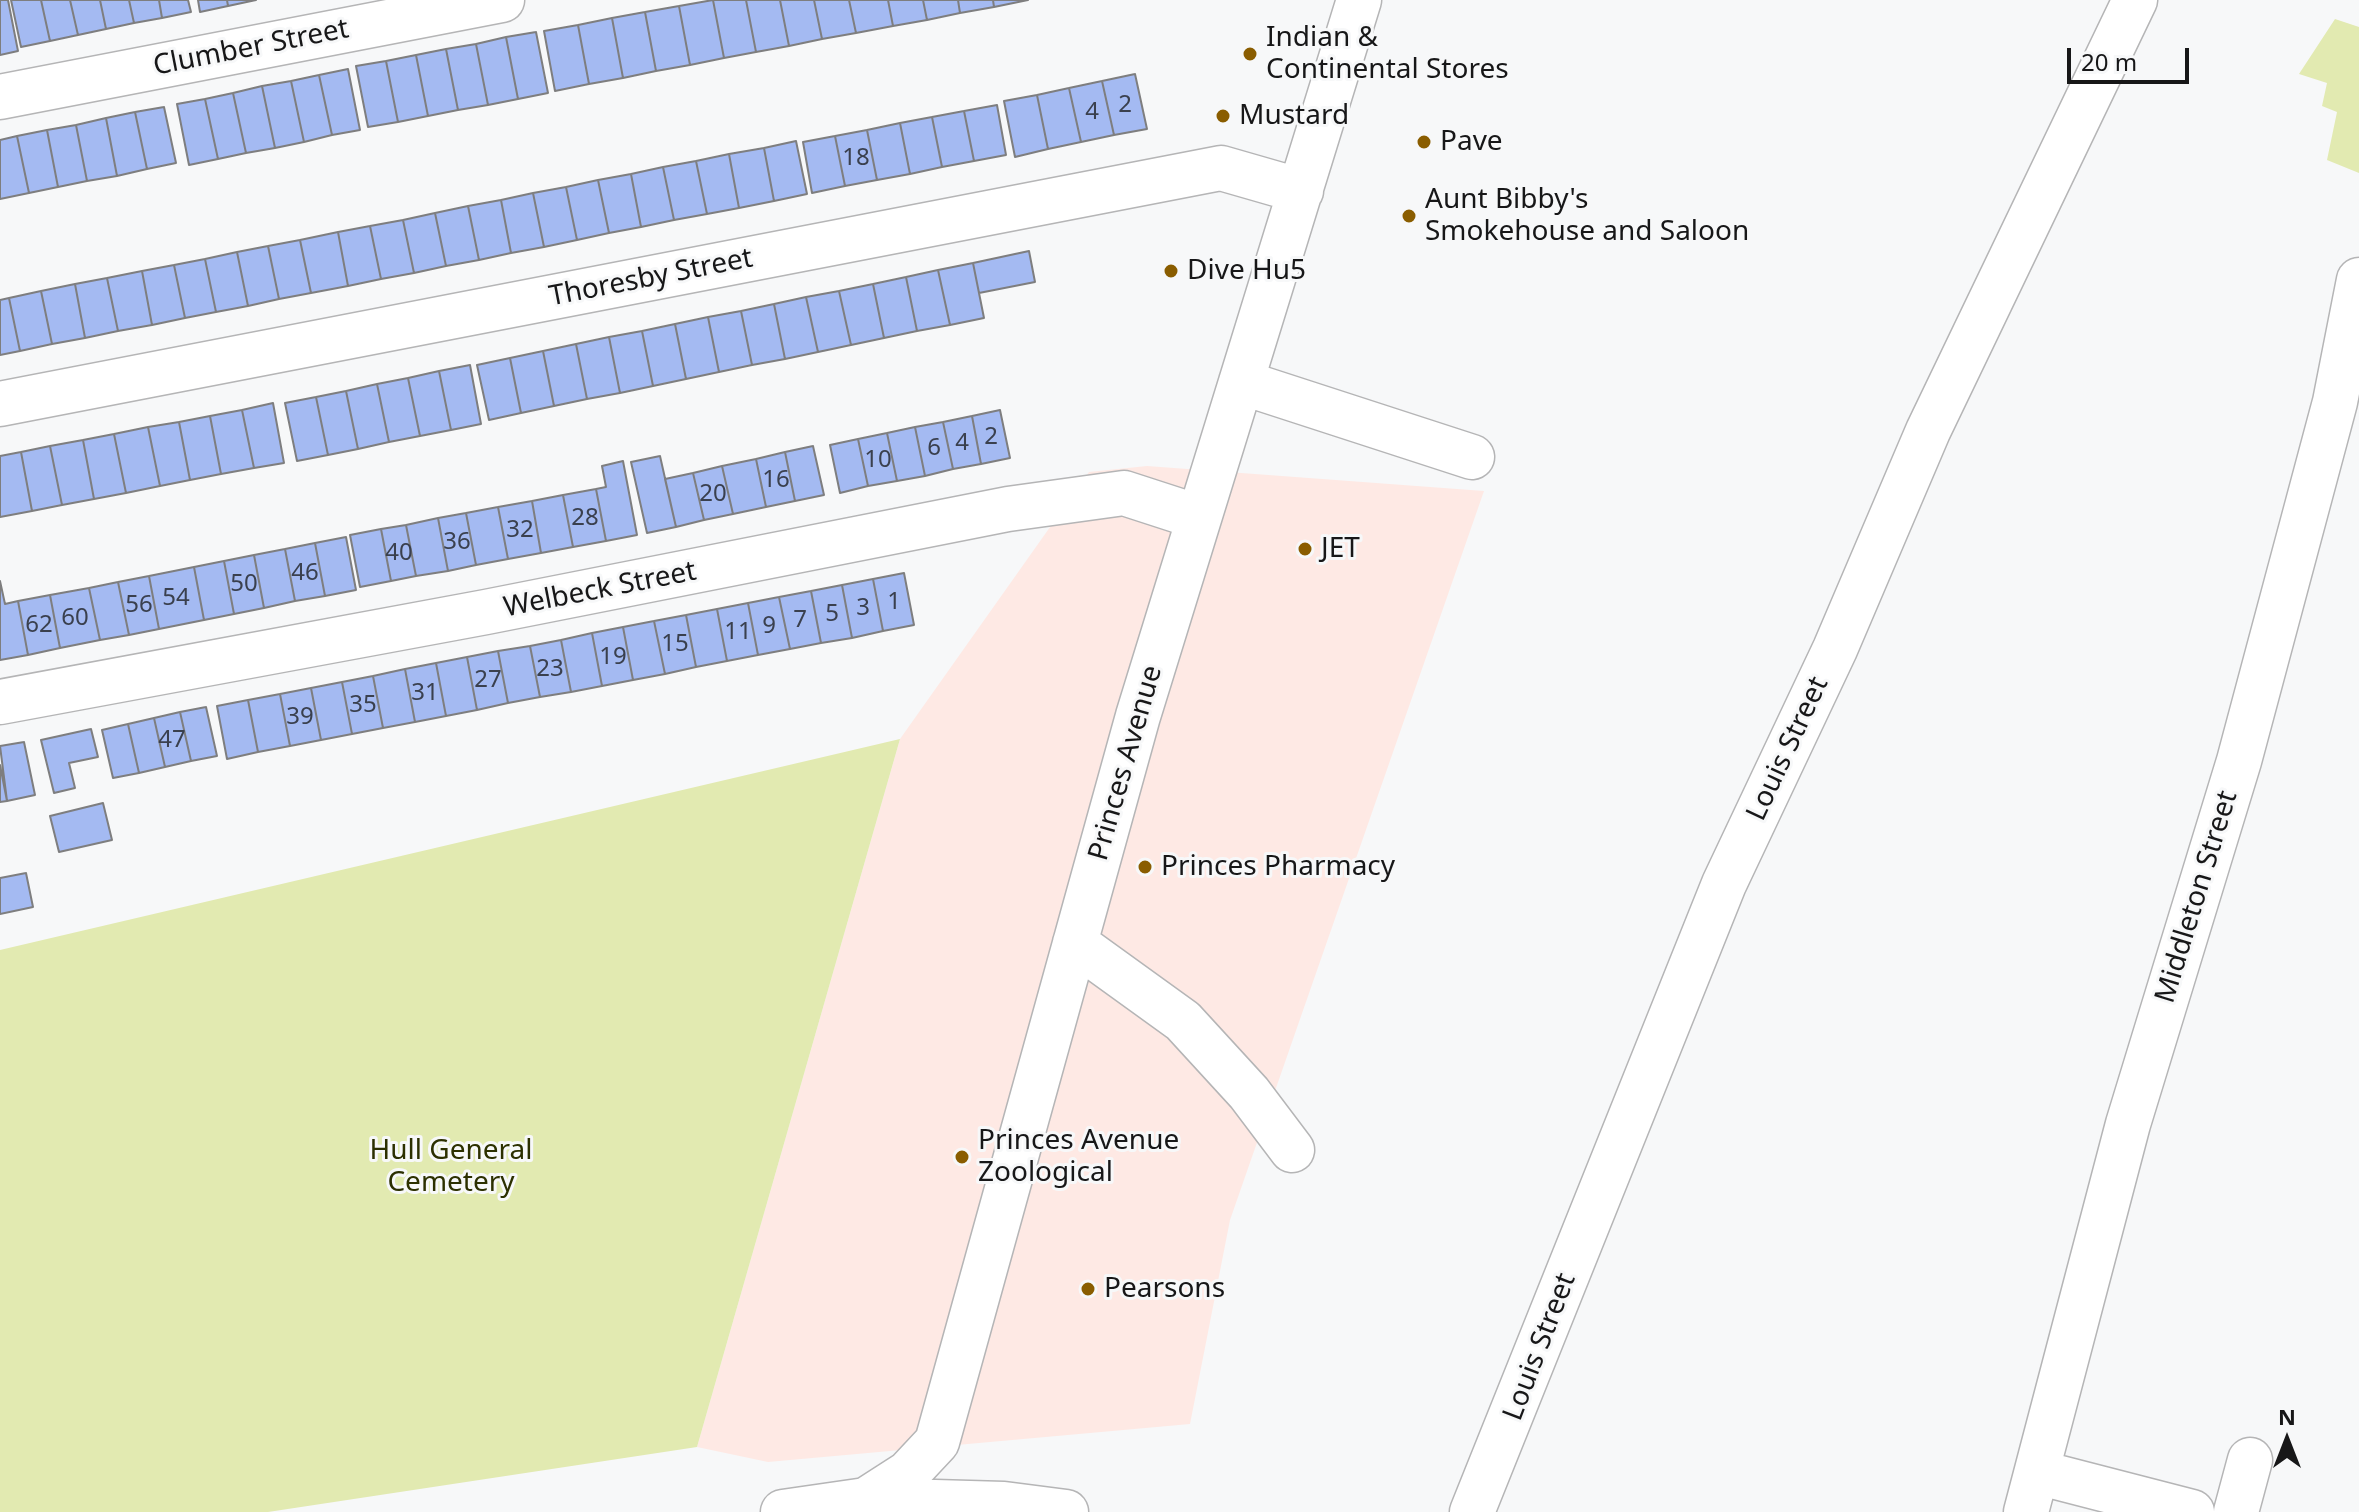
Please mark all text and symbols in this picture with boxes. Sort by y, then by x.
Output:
street label: Clumber Street [150,13,352,83]
place label: Indian & Continental Stores [1266,21,1509,87]
scale bar [2071,32,2193,82]
marker: Indian & Continental Stores [1241,45,1259,63]
text: 20 m [2081,45,2137,78]
house number: 2 [1118,91,1132,119]
house number: 4 [1085,98,1099,126]
place label: Mustard [1239,99,1349,133]
marker: Mustard [1214,107,1232,125]
place label: Pave [1440,125,1503,159]
marker: Pave [1415,133,1433,151]
house number: 18 [842,144,870,172]
place label: Aunt Bibby's Smokehouse and Saloon [1425,183,1749,249]
marker: Aunt Bibby's Smokehouse and Saloon [1400,207,1418,225]
street label: Thoresby Street [546,242,756,314]
place label: Dive Hu5 [1187,254,1306,288]
marker: Dive Hu5 [1162,262,1180,280]
house number: 2 [984,423,998,451]
house number: 4 [955,429,969,457]
house number: 6 [927,434,941,462]
house number: 10 [864,446,892,474]
house number: 16 [762,466,790,494]
house number: 20 [699,480,727,508]
house number: 28 [571,504,599,532]
house number: 32 [506,516,534,544]
house number: 36 [443,528,471,556]
place label: JET [1321,532,1360,566]
house number: 40 [385,539,413,567]
marker: JET [1296,540,1314,558]
street label: Welbeck Street [501,555,699,625]
house number: 46 [291,559,319,587]
house number: 50 [230,570,258,598]
house number: 54 [162,584,190,612]
house number: 1 [887,588,901,616]
house number: 56 [125,591,153,619]
house number: 3 [856,594,870,622]
house number: 5 [825,600,839,628]
house number: 60 [61,604,89,632]
house number: 7 [793,606,807,634]
house number: 62 [25,611,53,639]
house number: 9 [762,612,776,640]
house number: 11 [724,618,752,646]
house number: 15 [661,630,689,658]
house number: 19 [599,643,627,671]
house number: 23 [536,655,564,683]
street label: Princes Avenue [1082,662,1170,864]
house number: 27 [474,666,502,694]
street label: Louis Street [1740,672,1836,826]
house number: 31 [411,679,439,707]
house number: 35 [349,691,377,719]
house number: 39 [286,703,314,731]
house number: 47 [158,726,186,754]
street label: Middleton Street [2149,787,2245,1007]
place label: Princes Pharmacy [1161,850,1395,884]
marker: Princes Pharmacy [1136,858,1154,876]
place label: Princes Avenue Zoological [978,1124,1179,1190]
park label: Hull General Cemetery [370,1134,532,1200]
marker: Princes Avenue Zoological [953,1148,971,1166]
street label: Louis Street [1497,1269,1583,1425]
place label: Pearsons [1104,1272,1225,1306]
marker: Pearsons [1079,1280,1097,1298]
north arrow [2247,1400,2327,1480]
text: N [2278,1401,2296,1431]

